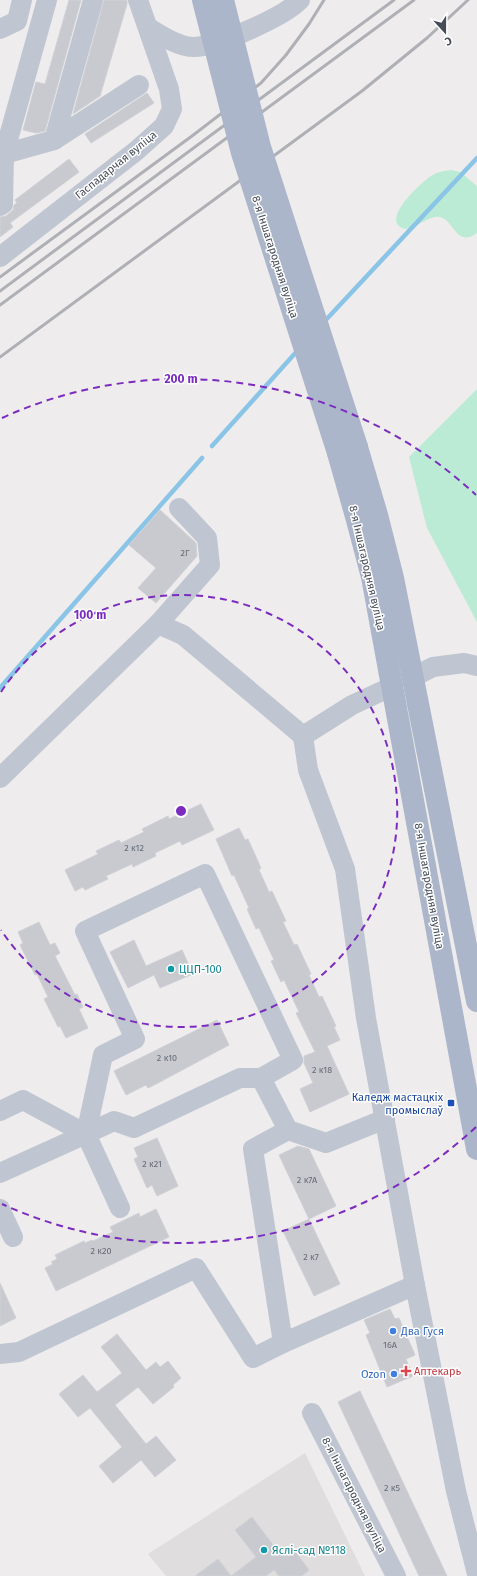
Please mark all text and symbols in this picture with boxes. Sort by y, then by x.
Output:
north arrow [425,12,465,52]
text: С [442,34,454,48]
street label: Гаспадарчая вуліца [73,128,159,202]
street label: 8-я Іншагародняя вуліца [249,194,301,320]
text: 200 m [164,372,198,386]
street label: 8-я Іншагародняя вуліца [346,504,388,632]
house number: 2Г [180,548,190,558]
text: 100 m [74,608,106,622]
centre of rings [174,804,188,818]
street label: 8-я Іншагародняя вуліца [412,822,447,950]
house number: 2 к12 [124,843,144,853]
place label: ЦЦП-100 [179,963,222,976]
marker: ЦЦП-100 [166,964,176,974]
house number: 2 к10 [157,1053,177,1063]
house number: 2 к18 [312,1065,332,1075]
place label: Каледж мастацкіх промыслаў [352,1091,444,1117]
marker: Каледж мастацкіх промыслаў [446,1098,456,1108]
house number: 2 к21 [142,1159,162,1169]
house number: 2 к7А [297,1175,318,1185]
house number: 2 к20 [91,1246,112,1256]
house number: 2 к7 [303,1252,319,1262]
place label: Два Гуся [400,1325,444,1338]
marker: Два Гуся [388,1326,398,1336]
house number: 16А [383,1340,398,1350]
place label: Аптекарь [414,1365,462,1378]
marker: Аптекарь [401,1366,411,1376]
place label: Ozon [361,1368,386,1381]
marker: Ozon [389,1369,399,1379]
street label: 8-я Іншагародняя вуліца [319,1435,389,1555]
house number: 2 к5 [384,1483,400,1493]
place label: Яслі-сад №118 [272,1544,346,1557]
marker: Яслі-сад №118 [259,1545,269,1555]

